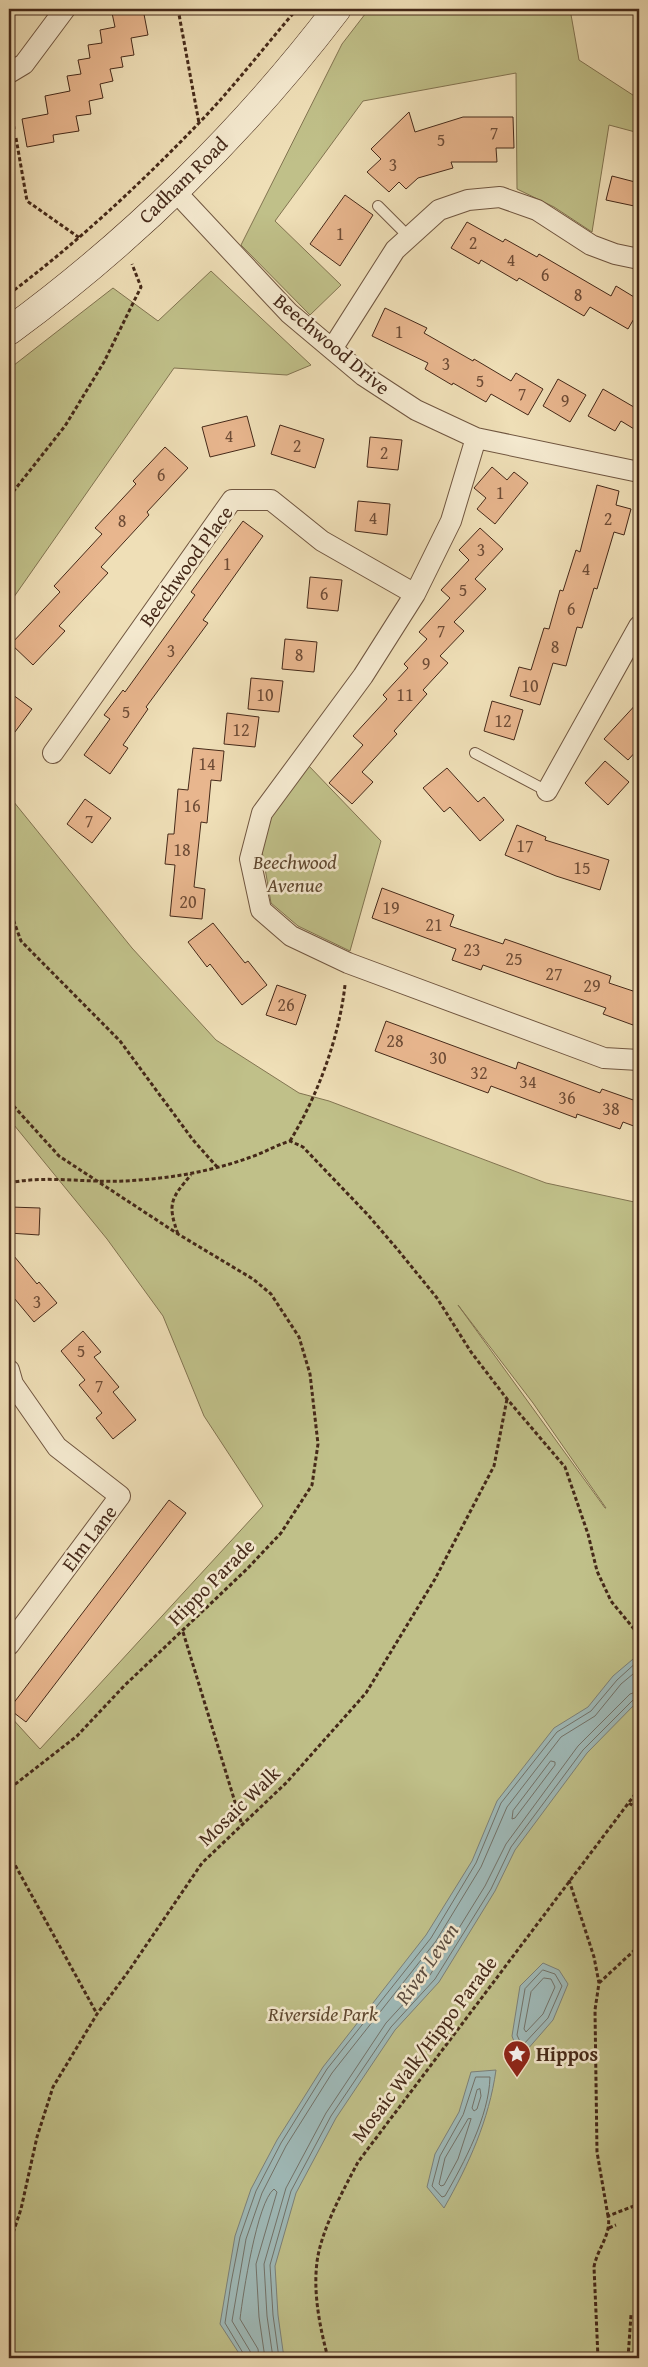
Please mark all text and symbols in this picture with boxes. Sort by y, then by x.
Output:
house number: 7 [490,119,498,146]
house number: 5 [437,126,445,153]
street label: Cadham Road [131,129,234,230]
house number: 3 [389,151,397,178]
house number: 1 [336,220,344,247]
house number: 2 [469,229,477,256]
house number: 4 [507,246,515,273]
house number: 6 [541,261,549,288]
house number: 8 [574,281,582,308]
street label: Beechwood Drive [268,286,397,401]
house number: 1 [395,318,403,345]
house number: 3 [442,350,450,377]
house number: 5 [476,367,484,394]
house number: 7 [518,380,526,407]
house number: 9 [561,387,569,414]
house number: 4 [225,422,233,449]
house number: 2 [293,432,301,459]
house number: 2 [380,439,388,466]
house number: 6 [157,461,165,488]
house number: 1 [496,479,504,506]
street label: Beechwood Place [132,499,239,632]
house number: 4 [369,504,377,531]
house number: 2 [604,505,612,532]
house number: 8 [118,507,126,534]
house number: 3 [477,536,485,563]
house number: 1 [223,550,231,577]
house number: 4 [582,555,590,582]
house number: 5 [459,576,467,603]
house number: 6 [320,580,328,607]
house number: 6 [567,595,575,622]
house number: 7 [437,617,445,644]
house number: 8 [551,633,559,660]
house number: 3 [167,637,175,664]
house number: 8 [295,641,303,668]
house number: 9 [422,650,430,677]
house number: 10 [521,672,539,699]
house number: 10 [256,681,274,708]
house number: 11 [396,681,414,708]
house number: 5 [122,698,130,725]
house number: 12 [494,707,512,734]
house number: 12 [232,716,250,743]
house number: 14 [198,750,216,777]
house number: 16 [183,792,201,819]
house number: 7 [85,807,93,834]
house number: 17 [516,832,534,859]
house number: 18 [173,836,191,863]
park label: Beechwood Avenue [252,847,337,899]
house number: 15 [573,854,591,881]
house number: 20 [179,888,197,915]
house number: 19 [382,894,400,921]
house number: 21 [425,911,443,938]
house number: 23 [463,936,481,963]
house number: 25 [505,945,523,972]
house number: 27 [545,960,563,987]
house number: 29 [583,972,601,999]
house number: 26 [277,991,295,1018]
house number: 28 [386,1027,404,1054]
house number: 30 [429,1044,447,1071]
house number: 32 [470,1059,488,1086]
house number: 34 [519,1068,537,1095]
house number: 36 [558,1084,576,1111]
house number: 38 [602,1095,620,1122]
house number: 3 [33,1288,41,1315]
house number: 5 [77,1337,85,1364]
house number: 7 [95,1372,103,1399]
street label: Elm Lane [54,1499,123,1577]
street label: Hippo Parade [160,1531,261,1632]
street label: Mosaic Walk [191,1758,287,1852]
water label: River Leven [387,1916,466,2012]
street label: Mosaic Walk/Hippo Parade [344,1949,503,2148]
park label: Riverside Park [267,1999,379,2028]
place icon: Hippos [502,2039,532,2078]
place label: Hippos [536,2039,598,2068]

